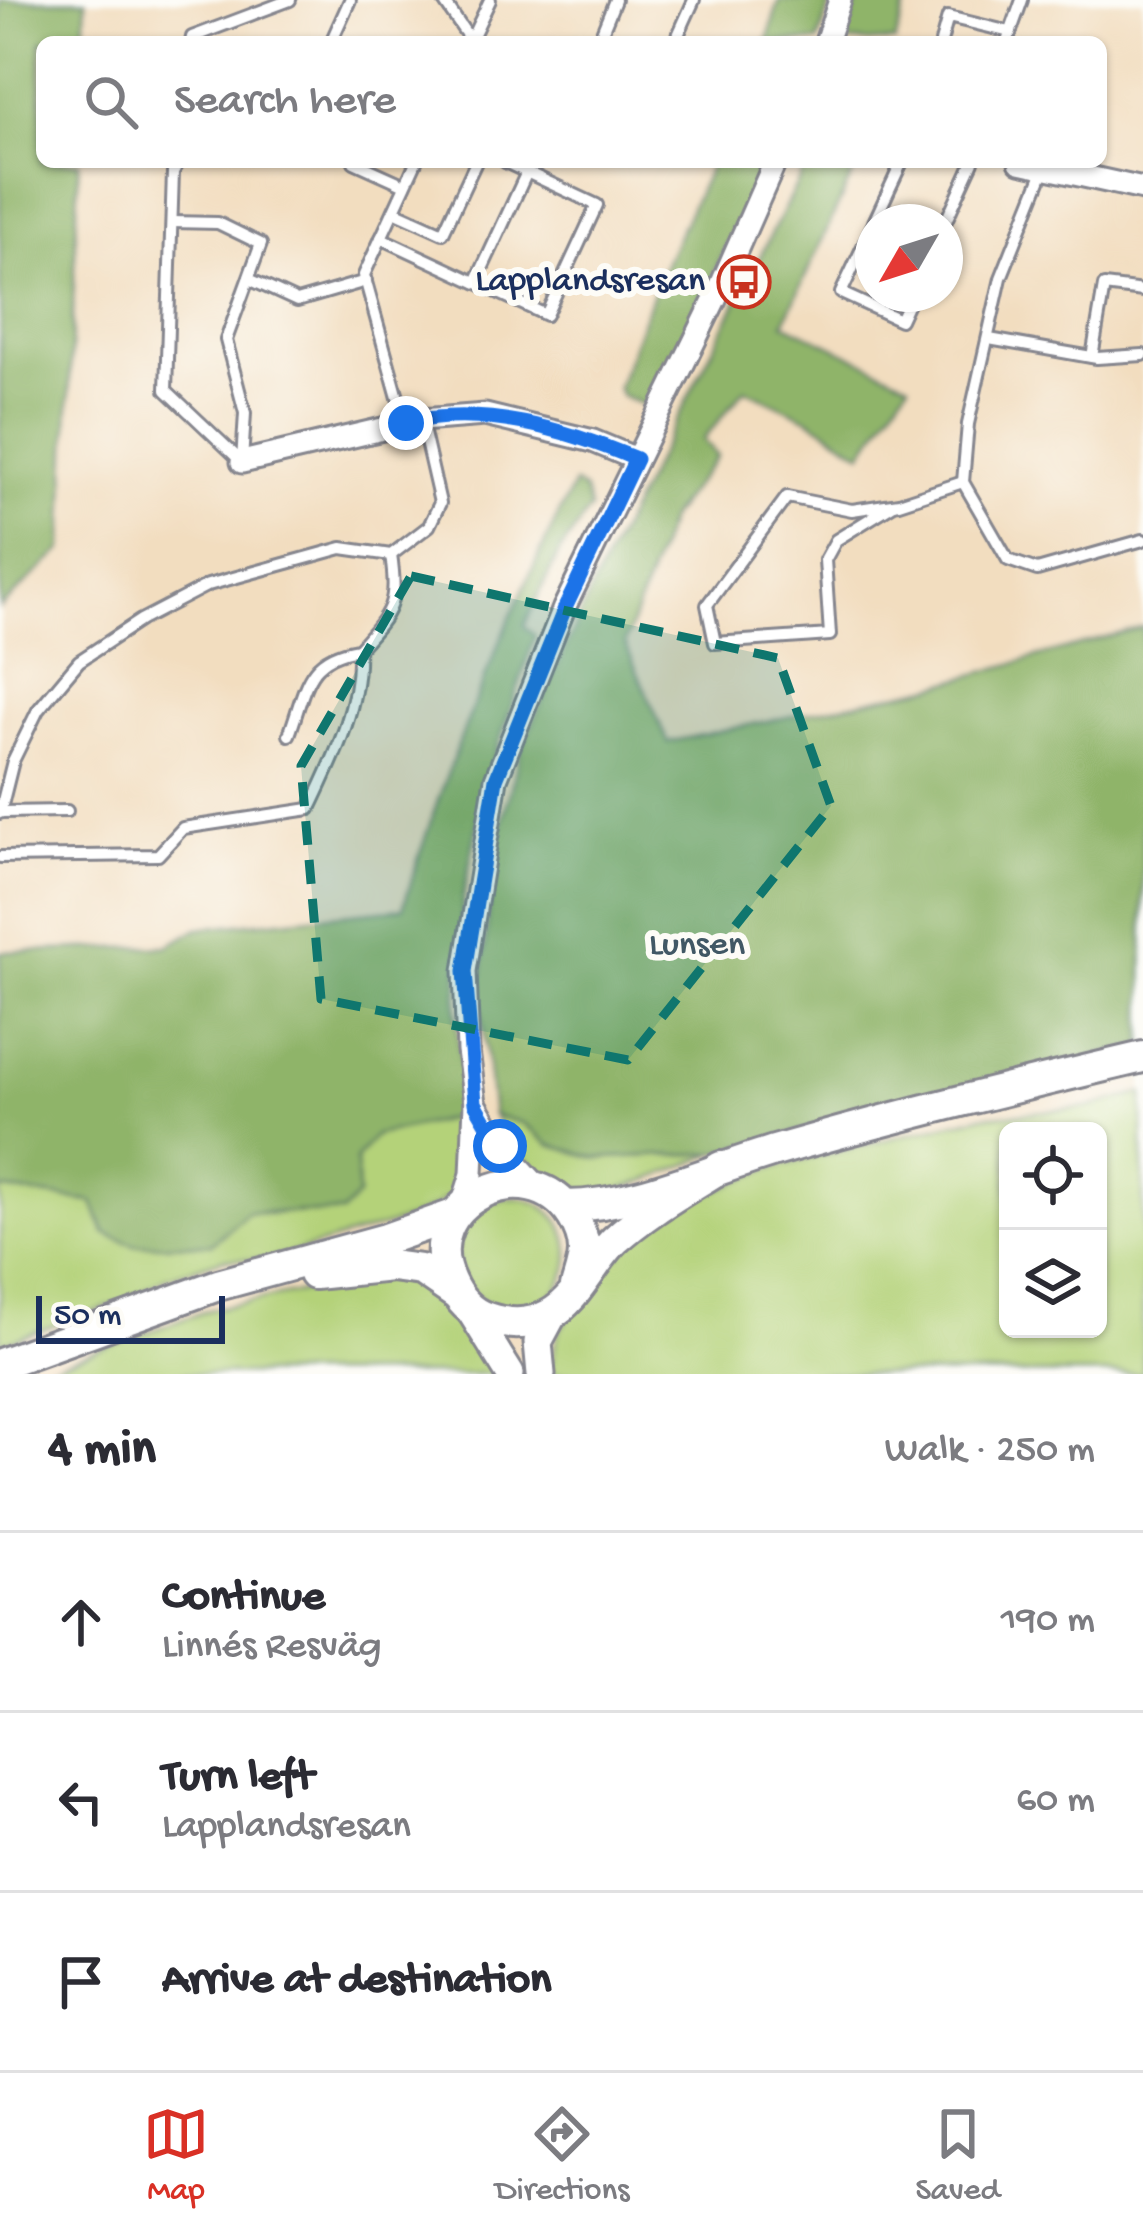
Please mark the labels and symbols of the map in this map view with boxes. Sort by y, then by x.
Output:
north arrow [855,204,963,312]
bus stop icon: Lapplandsresan [716,254,772,310]
place label: Lapplandsresan [475,261,705,304]
route end [379,396,433,450]
park label: Lunsen [649,925,745,968]
route start [473,1119,527,1173]
scale bar [36,1290,225,1343]

